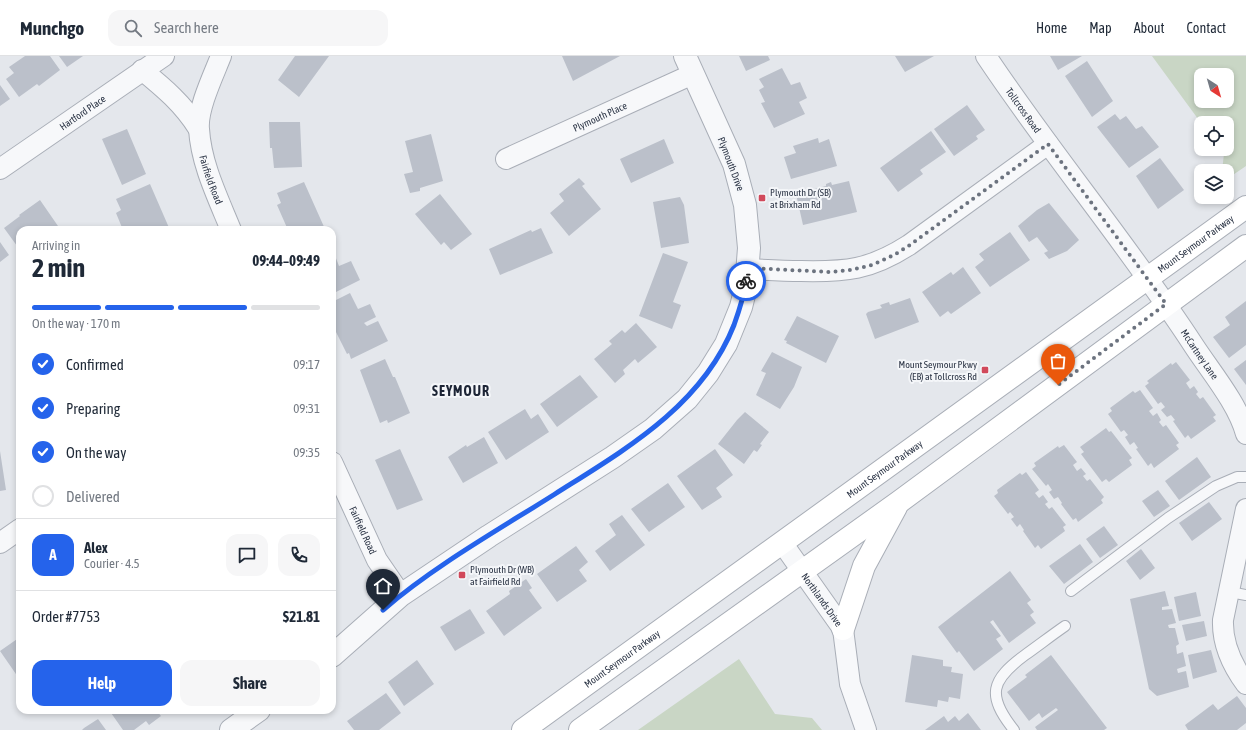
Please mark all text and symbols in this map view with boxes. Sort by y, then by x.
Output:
search box [108,10,388,46]
text: Munchgo [20,17,84,39]
icon: search [122,17,144,39]
text: Search here [154,19,219,36]
text: Home [1036,20,1067,36]
text: Map [1089,20,1112,36]
text: About [1134,20,1165,36]
text: Contact [1187,20,1226,36]
north arrow [1194,68,1234,108]
map controls [1194,68,1234,204]
street label: Tollcross Road [1004,86,1044,135]
street label: Hartford Place [57,92,108,132]
street label: Plymouth Place [571,99,629,133]
button: locate [1194,116,1234,156]
street label: Plymouth Drive [716,136,746,193]
street label: Fairfield Road [198,154,225,206]
button: layers [1194,164,1234,204]
place label: Plymouth Dr (SB) at Brixham Rd [770,187,831,210]
marker: Plymouth Dr (SB) at Brixham Rd [757,193,767,203]
street label: Mount Seymour Parkway [1156,213,1235,275]
text: Arriving in [32,238,80,253]
text: 09:44–09:49 [252,252,320,269]
text: 2 min [32,253,85,283]
courier [726,261,766,301]
icon: bike [735,270,757,292]
text: On the way · 170 m [32,316,120,331]
street label: McCartney Lane [1179,327,1221,382]
pin [1041,344,1075,385]
icon: bag [1047,350,1069,372]
icon: check [32,353,54,375]
text: Confirmed [66,356,124,373]
text: 09:17 [293,357,320,372]
place label: Mount Seymour Pkwy (EB) at Tollcross Rd [898,359,977,382]
marker: Mount Seymour Pkwy (EB) at Tollcross Rd [980,365,990,375]
district label: SEYMOUR [432,383,490,399]
icon: check [32,397,54,419]
text: Preparing [66,400,120,417]
text: 09:31 [293,401,320,416]
street label: Mount Seymour Parkway [844,438,924,500]
icon: check [32,441,54,463]
text: On the way [66,444,127,461]
text: 09:35 [293,445,320,460]
text: Delivered [66,488,120,505]
street label: Fairfield Road [348,505,379,556]
button: chat [226,534,268,576]
button: phone [278,534,320,576]
text: Alex [84,539,108,556]
text: A [49,546,57,563]
text: Courier · 4.5 [84,556,140,571]
place label: Plymouth Dr (WB) at Fairfield Rd [470,564,534,587]
pin [366,569,400,610]
marker: Plymouth Dr (WB) at Fairfield Rd [457,570,467,580]
street label: Northlands Drive [800,571,845,629]
icon: home [372,575,394,597]
text: Order #7753 [32,608,100,625]
text: $21.81 [283,608,320,625]
street label: Mount Seymour Parkway [582,627,662,690]
button: Help [32,660,172,706]
button: Share [180,660,320,706]

